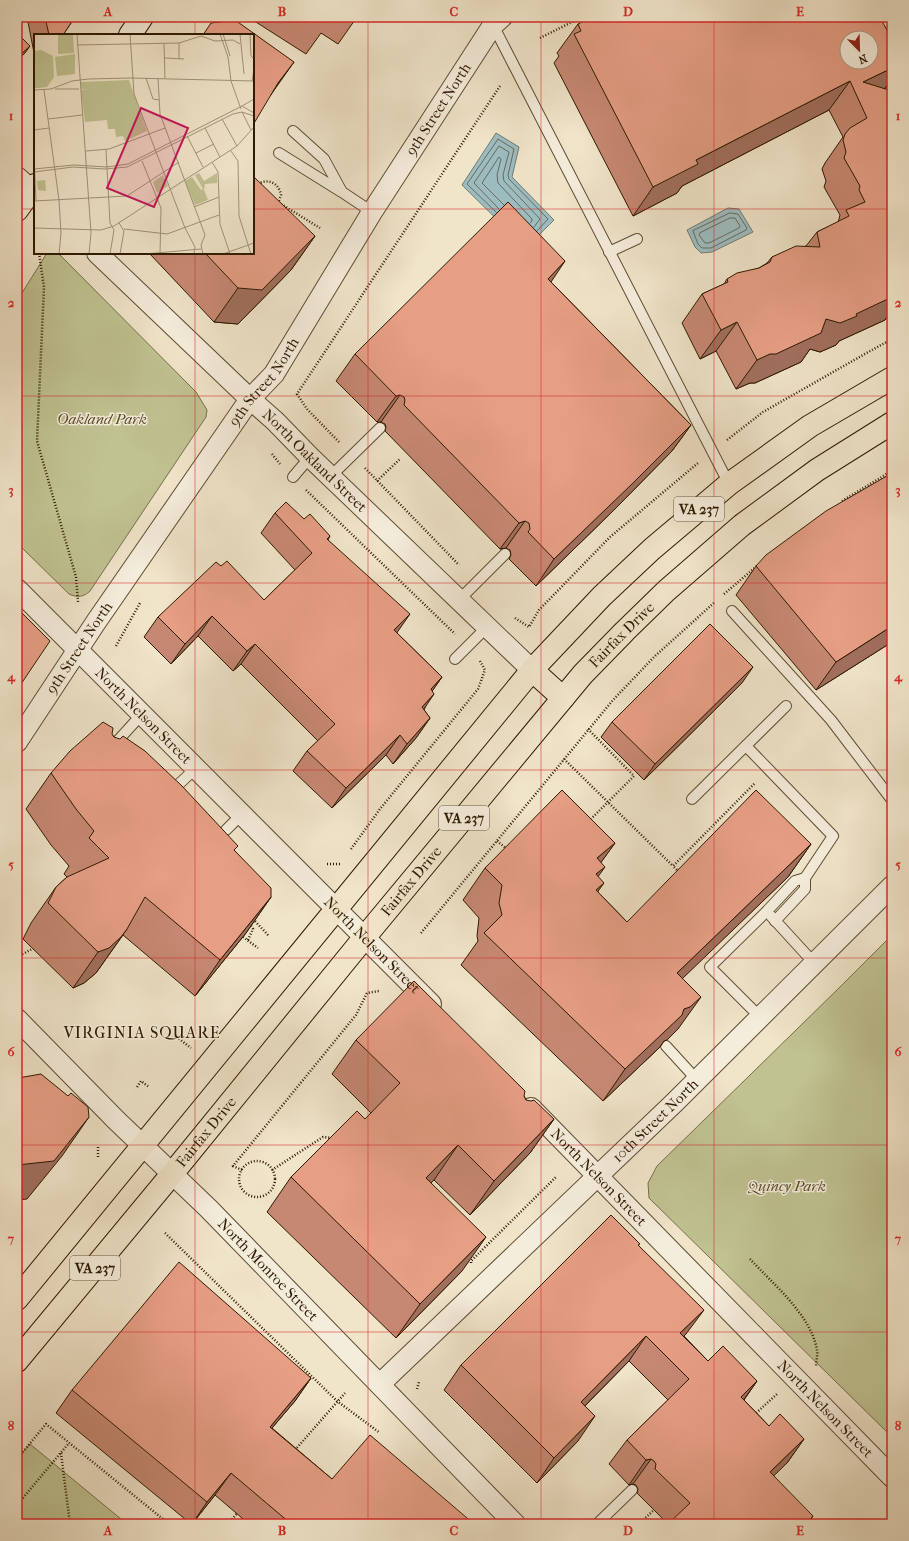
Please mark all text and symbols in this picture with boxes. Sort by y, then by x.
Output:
text: A [103,4,113,19]
text: B [278,4,287,19]
text: C [450,4,459,19]
text: D [623,4,633,19]
text: E [796,4,804,19]
north arrow [839,30,879,70]
inset map [34,34,254,254]
text: N [856,51,869,67]
street label: 9th Street North [402,59,475,159]
text: 1 [9,108,14,123]
text: 1 [896,108,901,123]
text: 2 [8,295,15,310]
text: 2 [895,295,902,310]
street label: 9th Street North [225,334,303,430]
street label: North Oakland Street [259,405,371,516]
park label: Oakland Park [57,410,147,428]
text: 3 [8,482,14,498]
text: 3 [895,482,901,498]
road number: VA 237 [674,497,724,521]
street label: 9th Street North [42,598,117,697]
street label: Fairfax Drive [585,598,658,672]
street label: North Nelson Street [91,664,196,768]
text: 4 [6,669,16,685]
text: 4 [893,669,903,685]
road number: VA 237 [439,806,489,830]
street label: Fairfax Drive [377,842,446,920]
text: 5 [8,857,14,872]
text: 5 [895,857,901,872]
street label: North Nelson Street [320,893,425,998]
district label: VIRGINIA SQUARE [62,1023,221,1042]
text: 6 [7,1044,15,1059]
text: 6 [894,1044,902,1059]
street label: 10th Street North [609,1075,702,1166]
street label: Fairfax Drive [172,1093,240,1171]
street label: North Nelson Street [547,1125,651,1230]
park label: Quincy Park [747,1177,826,1195]
street label: North Monroe Street [214,1215,322,1325]
text: 7 [7,1231,15,1246]
text: 7 [894,1231,902,1246]
road number: VA 237 [70,1256,120,1280]
street label: North Nelson Street [774,1356,878,1462]
text: 8 [8,1418,15,1433]
text: 8 [895,1418,902,1433]
text: A [103,1523,113,1538]
text: B [278,1523,287,1538]
text: C [450,1523,459,1538]
text: D [623,1523,633,1538]
text: E [796,1523,804,1538]

